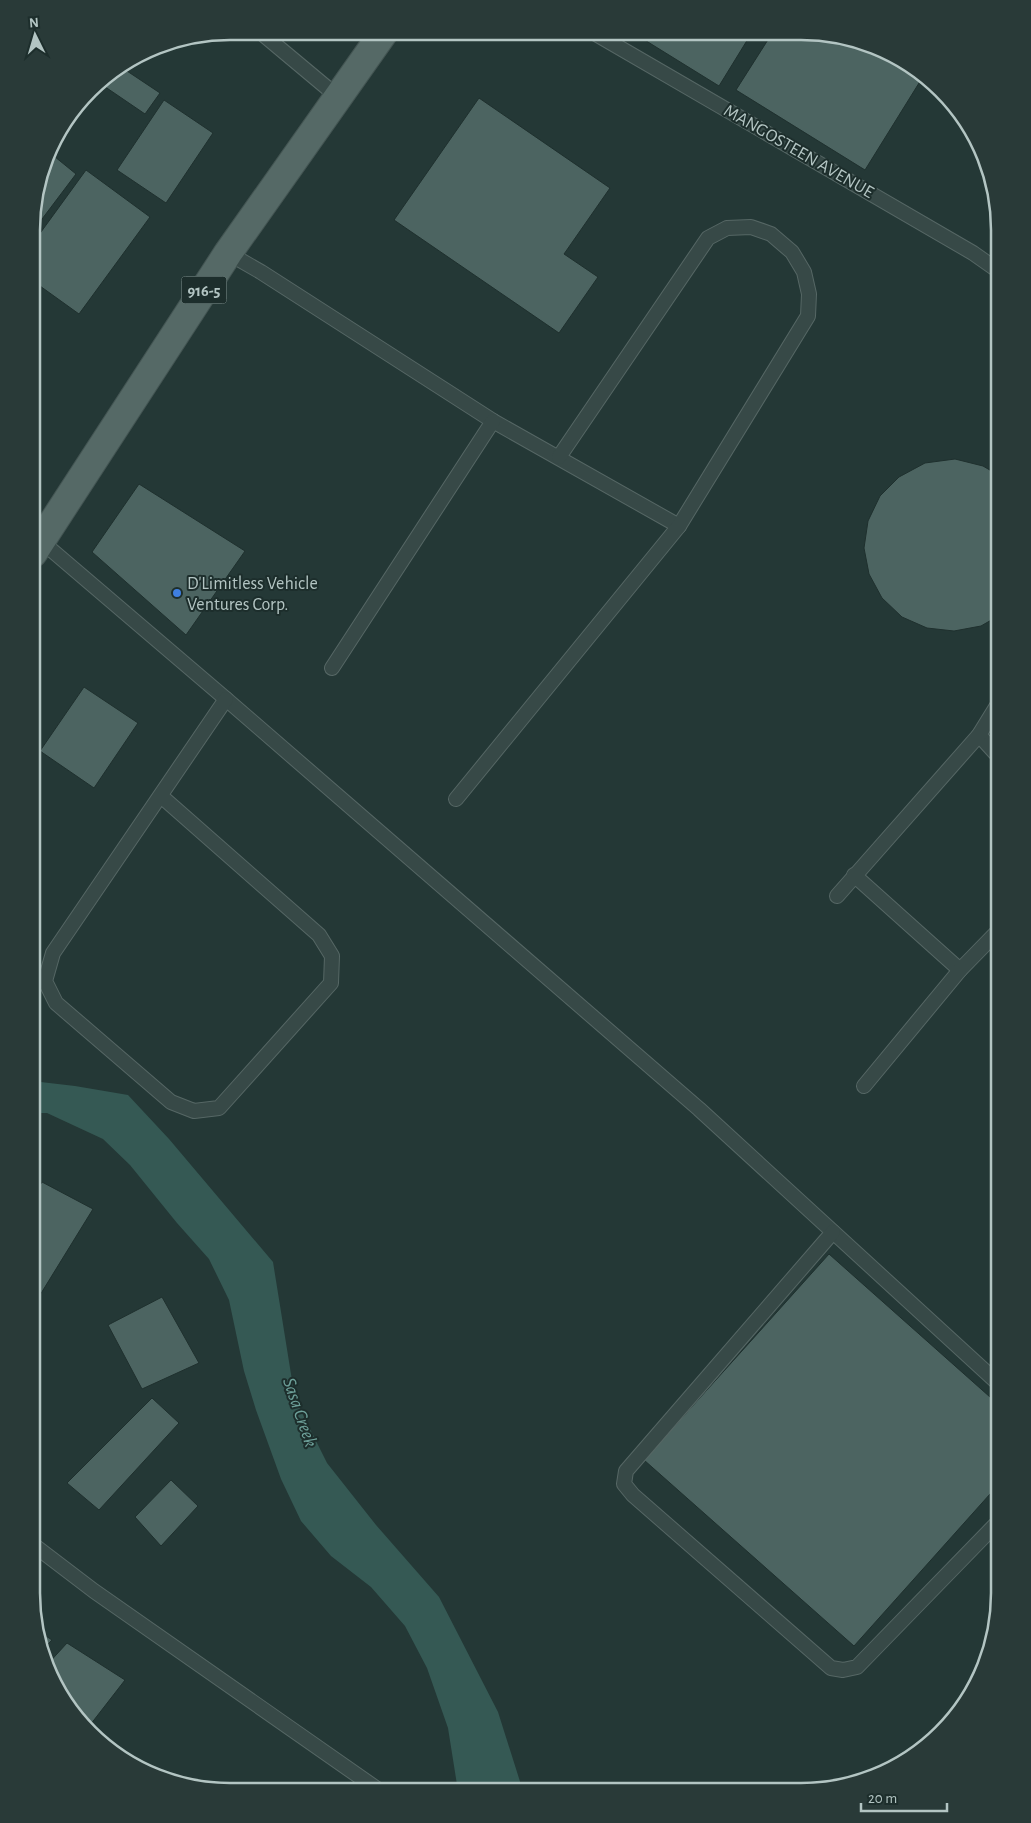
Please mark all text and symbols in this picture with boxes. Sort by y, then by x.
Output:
north arrow [10,10,60,60]
text: N [28,16,39,30]
street label: MANGOSTEEN AVENUE [721,102,877,202]
road number: 916-5 [182,276,226,304]
place label: D'Limitless Vehicle Ventures Corp. [187,575,318,614]
marker: D'Limitless Vehicle Ventures Corp. [171,587,183,599]
water label: Sasa Creek [279,1375,320,1450]
scale bar [861,1780,947,1812]
text: 20 m [868,1791,897,1806]

